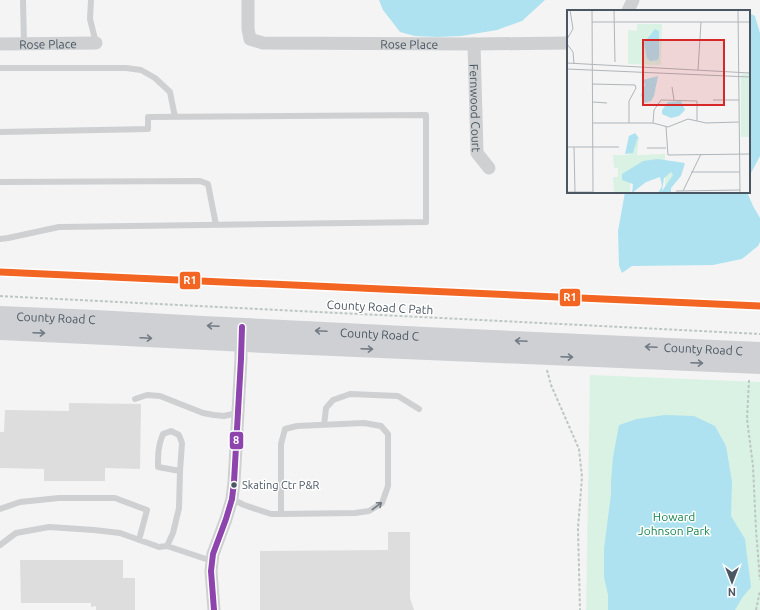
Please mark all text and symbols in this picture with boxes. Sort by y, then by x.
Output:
inset map [567,10,750,193]
street label: Rose Place [19,37,77,50]
street label: Rose Place [380,37,438,50]
street label: Fernwood Court [468,64,483,152]
line badge: R1 [179,271,201,290]
text: R1 [183,274,197,286]
line badge: R1 [559,288,581,307]
text: R1 [563,291,577,303]
street label: County Road C Path [326,298,434,316]
street label: County Road C [16,309,96,326]
one-way arrow [207,322,220,329]
street label: County Road C [340,325,420,342]
one-way arrow [315,327,328,335]
one-way arrow [32,329,45,337]
one-way arrow [139,334,152,341]
one-way arrow [515,337,528,344]
street label: County Road C [663,340,744,357]
one-way arrow [645,343,658,350]
one-way arrow [360,345,373,353]
one-way arrow [560,354,573,361]
one-way arrow [690,359,703,366]
line badge: 8 [229,431,244,450]
text: 8 [233,434,239,446]
place label: Skating Ctr P&R [242,479,320,491]
marker: Skating Ctr P&R [229,480,239,490]
one-way arrow [371,502,382,510]
park label: Howard Johnson Park [638,510,710,537]
north arrow [712,562,752,602]
text: N [728,586,736,598]

